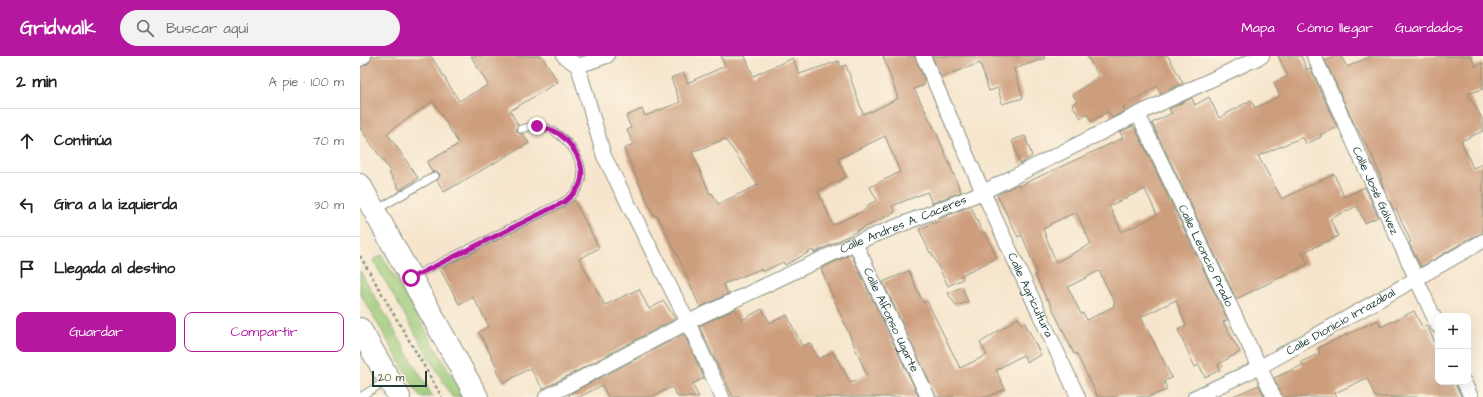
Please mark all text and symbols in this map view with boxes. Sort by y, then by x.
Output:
search box [120,10,400,46]
text: Gridwalk [20,15,96,42]
icon: search [134,17,156,39]
text: Buscar aquí [166,18,248,39]
text: Mapa [1241,18,1275,38]
text: Cómo llegar [1297,18,1373,38]
text: Guardados [1395,18,1463,38]
text: 2 min [16,70,57,94]
text: A pie · 100 m [269,73,344,91]
route end [528,117,546,135]
icon: ahead [16,130,38,152]
text: Continúa [54,130,112,151]
text: 70 m [312,132,344,150]
street label: Calle José Gálvez [1348,144,1403,237]
street label: Calle Andres A. Caceres [837,191,969,258]
icon: left [16,194,38,216]
text: Gira a la izquierda [54,194,177,215]
text: 30 m [314,196,344,214]
street label: Calle Leoncio Prado [1174,202,1238,310]
street label: Calle Agricultura [1004,250,1058,340]
icon: arrive [16,258,38,280]
text: Llegada al destino [54,258,175,279]
street label: Calle Alfonso Ugarte [859,265,924,375]
route start [402,269,420,287]
street label: Calle Dionicio Irrazábal [1283,284,1398,359]
button: Guardar [16,312,176,352]
button: Compartir [184,312,344,352]
map controls [1435,313,1471,385]
button: + [1435,313,1471,349]
button: − [1435,349,1471,385]
scale bar [372,369,427,388]
text: 20 m [378,370,404,385]

